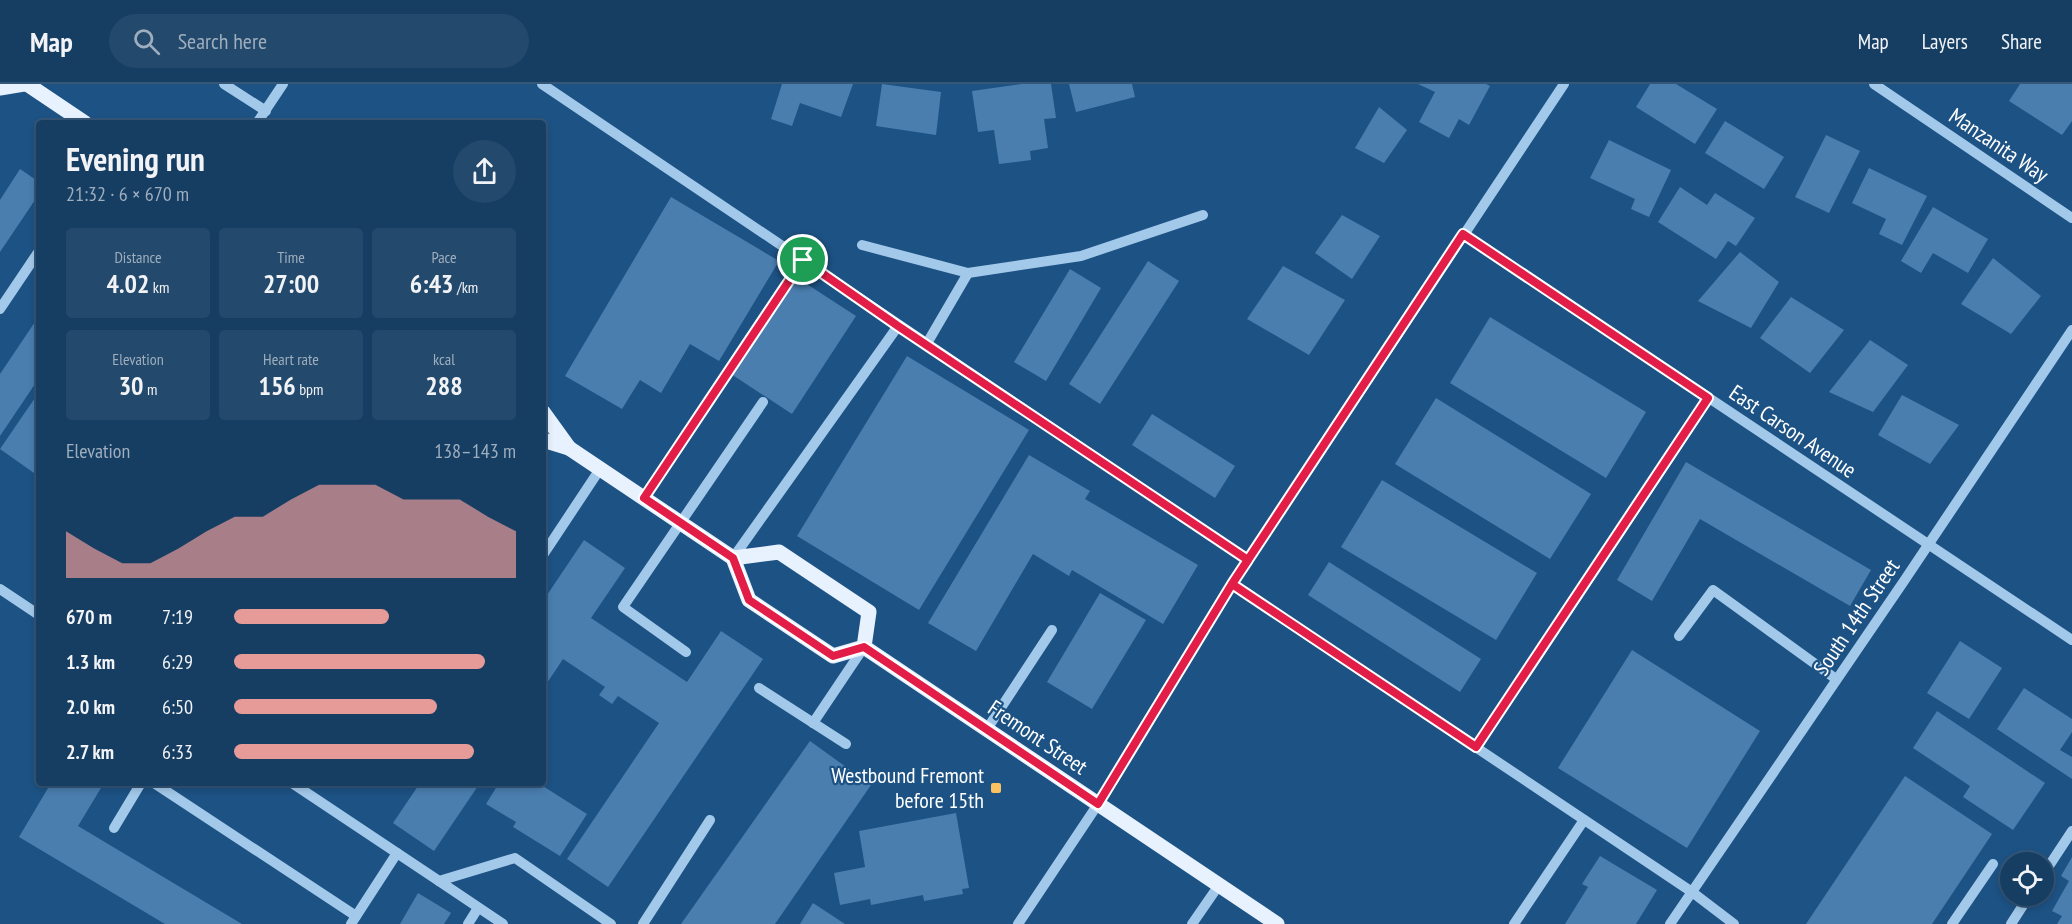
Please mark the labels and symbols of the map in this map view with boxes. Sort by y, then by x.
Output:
street label: Manzanita Way [1944,102,2055,189]
pin [777,234,828,285]
street label: East Carson Avenue [1724,378,1862,484]
street label: South 14th Street [1807,553,1905,681]
street label: Fremont Street [983,694,1093,780]
place label: Westbound Fremont before 15th [831,761,984,814]
marker: Westbound Fremont before 15th [989,781,1003,795]

